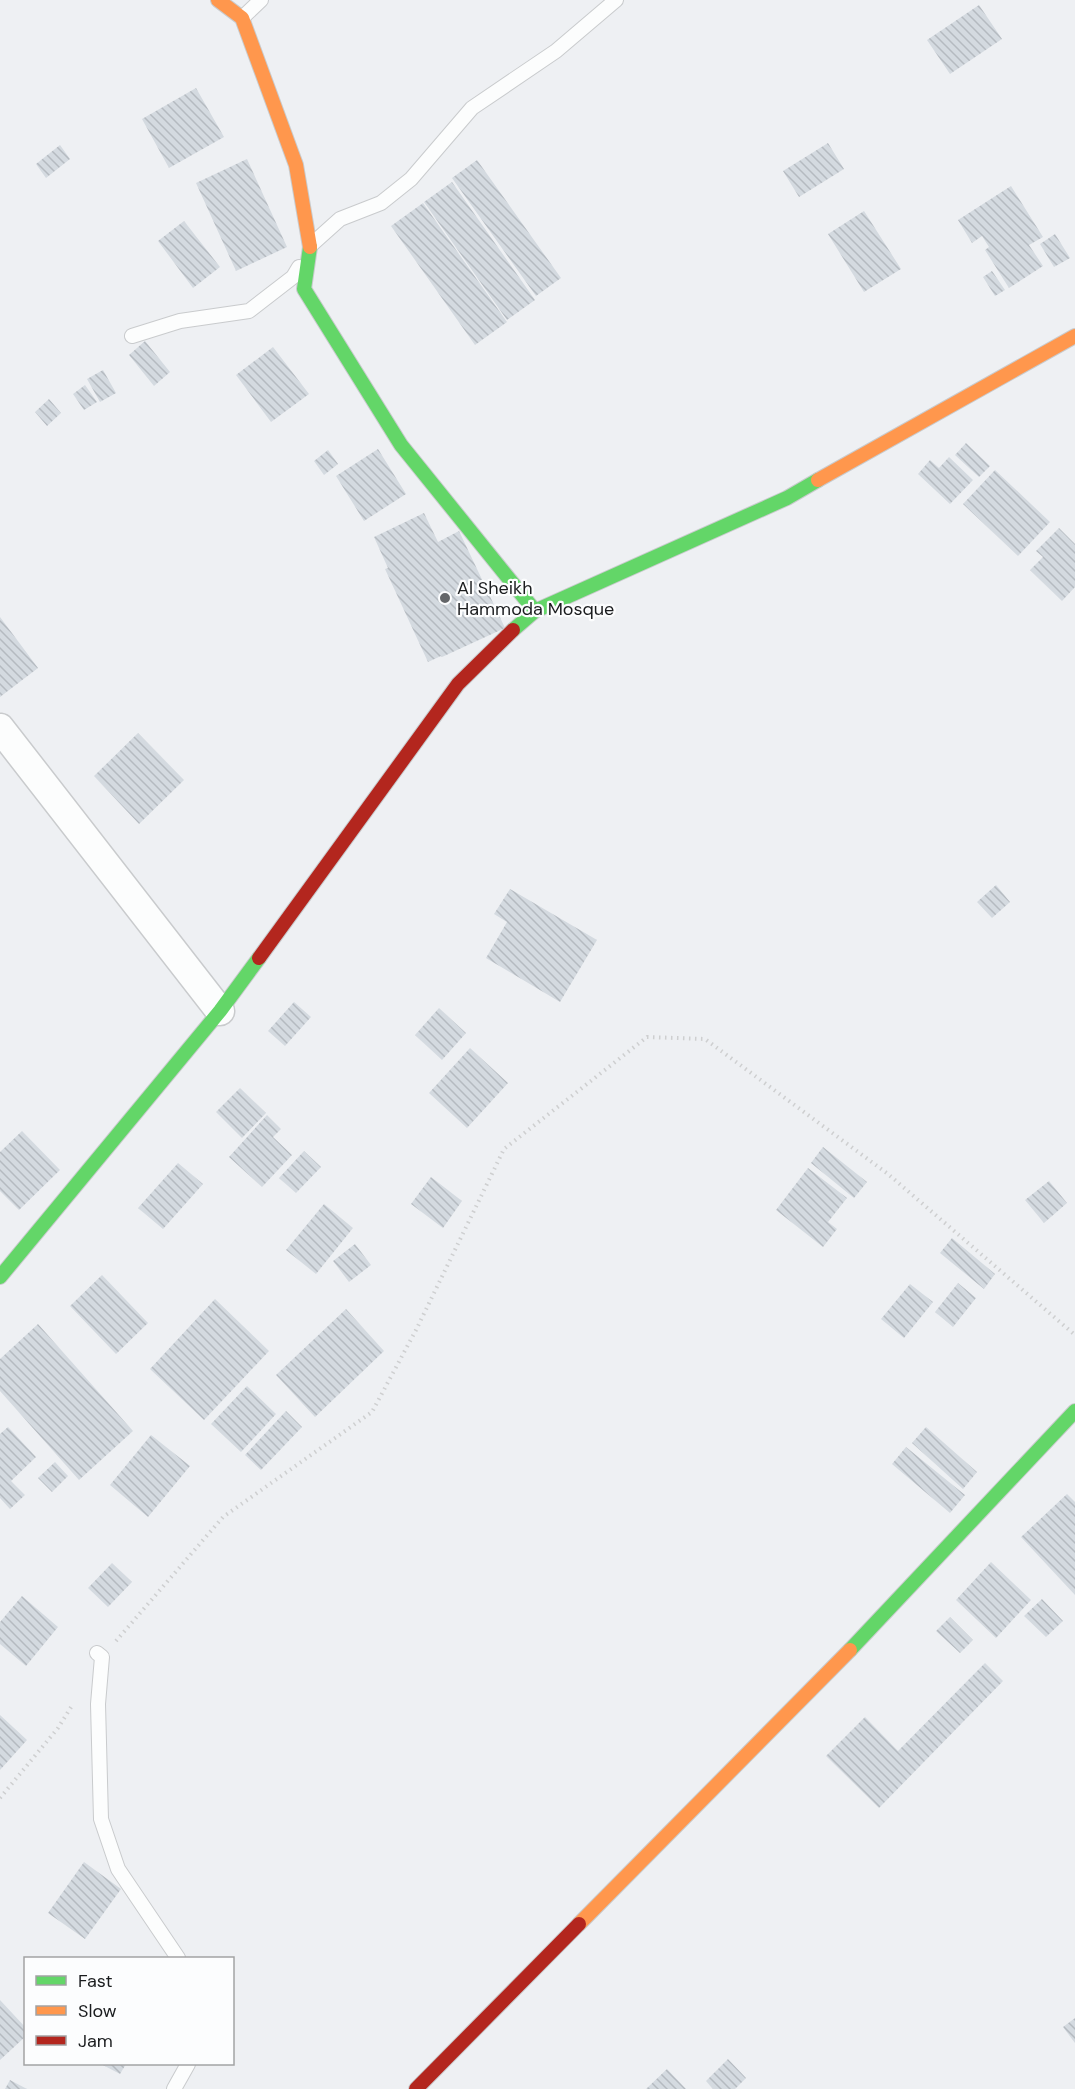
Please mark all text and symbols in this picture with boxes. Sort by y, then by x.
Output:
place label: Al Sheikh Hammoda Mosque [457,576,614,621]
marker: Al Sheikh Hammoda Mosque [438,591,452,605]
legend [24,1957,234,2065]
text: Fast [78,1969,113,1993]
text: Slow [78,1999,117,2023]
text: Jam [78,2029,113,2053]

